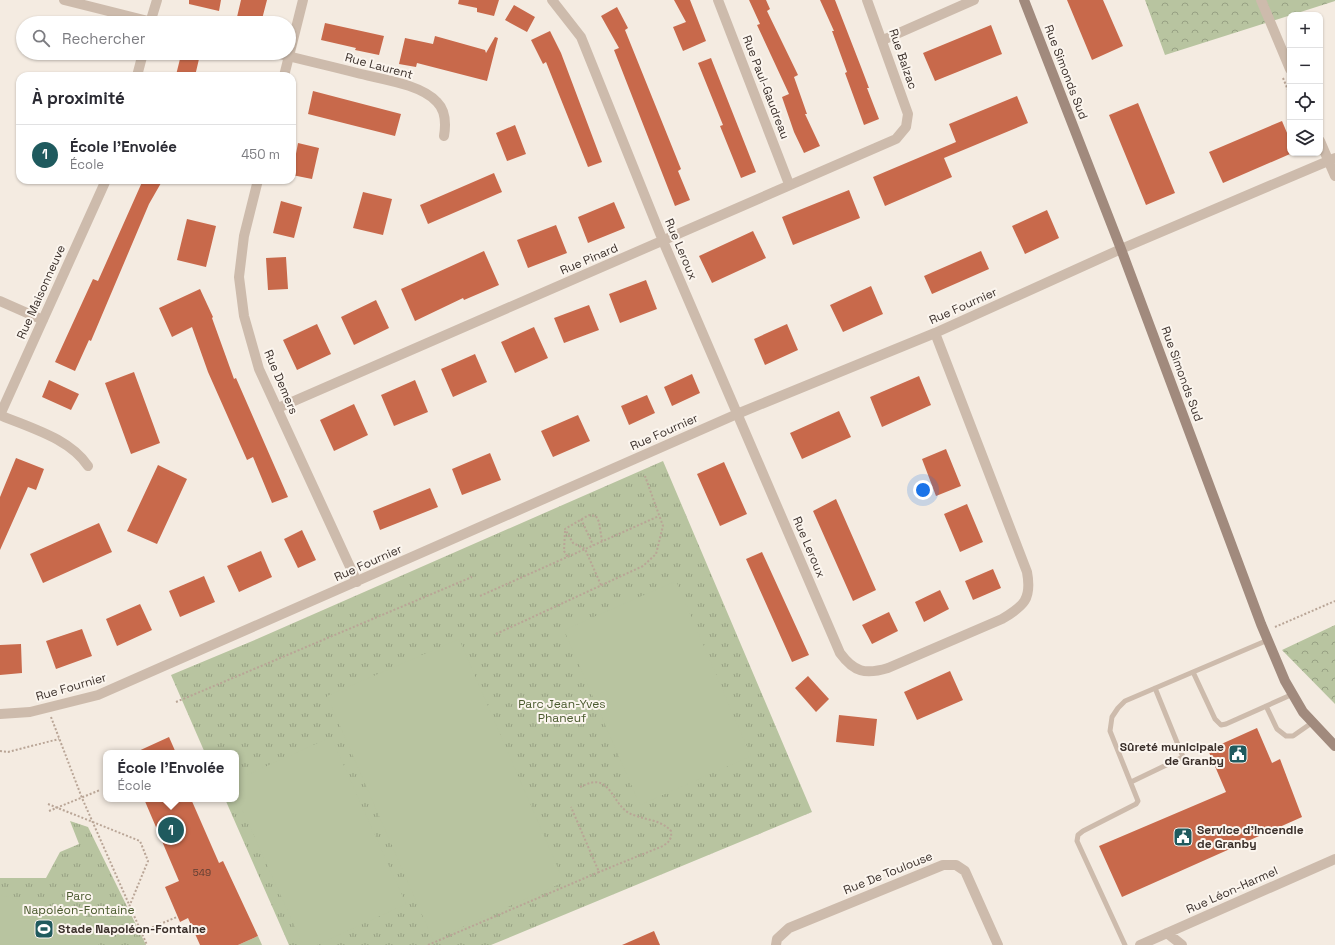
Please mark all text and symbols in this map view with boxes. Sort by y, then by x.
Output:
map controls [1287,12,1323,156]
button: + [1287,12,1323,48]
search box [16,16,296,60]
street label: Rue Simonds Sud [1041,22,1091,122]
icon: search [30,27,52,49]
street label: Rue Balzac [885,27,921,91]
text: Rechercher [62,29,145,48]
street label: Rue Paul-Gaudreau [739,33,793,141]
button: − [1287,48,1323,84]
street label: Rue Laurent [343,49,415,83]
button: locate [1287,84,1323,120]
text: À proximité [32,87,125,109]
button: layers [1287,120,1323,156]
text: École l'Envolée [70,137,177,156]
text: 1 [42,146,48,163]
text: 450 m [241,146,280,163]
text: École [70,156,104,173]
street label: Rue Leroux [661,216,701,282]
street label: Rue Pinard [558,240,620,278]
street label: Rue Maisonneuve [13,242,69,342]
street label: Rue Fournier [927,284,1000,328]
street label: Rue Simonds Sud [1157,324,1207,424]
street label: Rue Demers [260,347,302,417]
street label: Rue Fournier [628,410,701,454]
your location [913,480,933,500]
street label: Rue Leroux [789,514,829,580]
street label: Rue Fournier [332,541,405,585]
street label: Rue Fournier [34,669,109,705]
park label: Parc Jean-Yves Phaneuf [518,696,606,726]
place label: Sûreté municipale de Granby [1120,739,1224,769]
public building icon: Sûreté municipale de Granby [1227,743,1249,765]
popup [103,750,239,802]
text: École l'Envolée [118,758,224,777]
text: École [118,777,152,794]
pin: 1 [158,815,184,845]
place label: Service d'Incendie de Granby [1197,822,1304,852]
public building icon: Service d'Incendie de Granby [1172,826,1194,848]
street label: Rue De Toulouse [841,848,935,898]
street label: Rue Léon-Harmel [1184,863,1280,917]
house number: 549 [193,866,211,879]
park label: Parc Napoléon-Fontaine [23,888,135,918]
sports icon: Stade Napoléon-Fontaine [33,918,55,940]
place label: Stade Napoléon-Fontaine [58,921,206,937]

